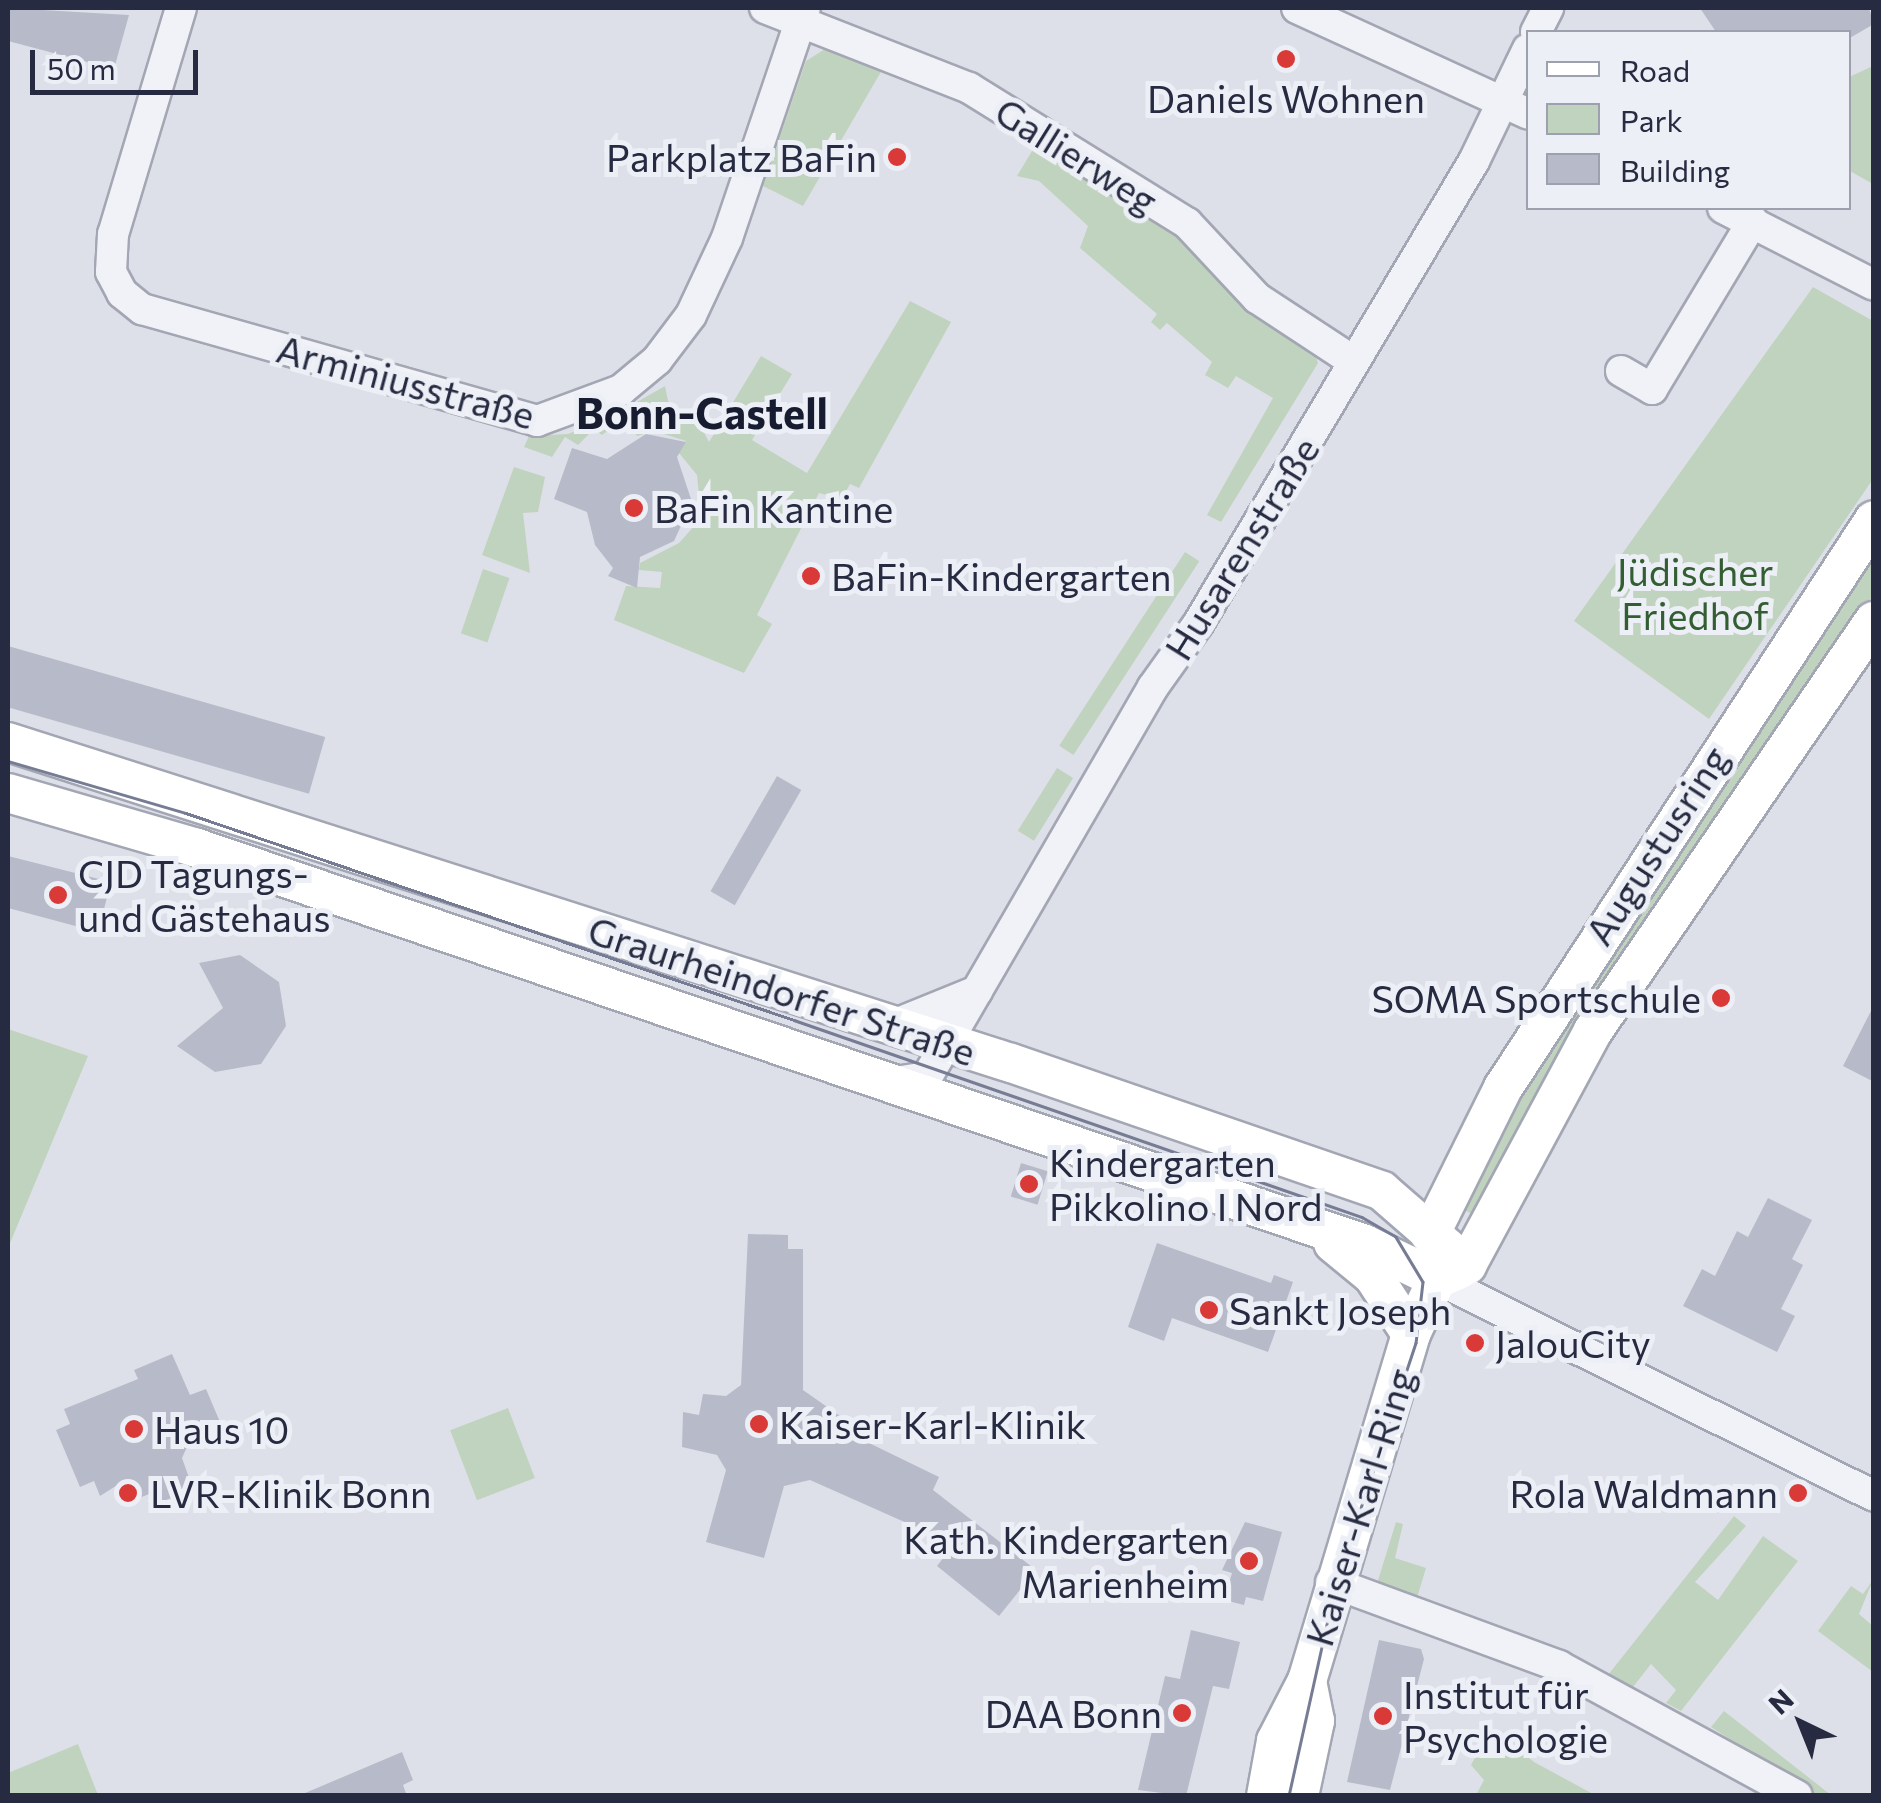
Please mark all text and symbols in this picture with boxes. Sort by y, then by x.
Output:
scale bar [35,30,202,92]
legend [1526,30,1851,210]
marker: Daniels Wohnen [1275,48,1297,70]
text: 50 m [47,49,116,86]
text: Road [1620,51,1690,88]
place label: Daniels Wohnen [1147,75,1425,121]
street label: Gallierweg [988,87,1166,223]
text: Park [1620,101,1683,138]
place label: Parkplatz BaFin [606,134,877,180]
marker: Parkplatz BaFin [886,146,908,168]
text: Building [1620,151,1730,188]
street label: Arminiusstraße [272,325,540,437]
district label: Bonn-Castell [576,387,828,437]
street label: Husarenstraße [1154,428,1328,668]
place label: BaFin Kantine [654,485,893,531]
marker: BaFin Kantine [623,497,645,519]
park label: Jüdischer Friedhof [1616,548,1774,638]
place label: BaFin-Kindergarten [831,553,1171,599]
marker: BaFin-Kindergarten [800,565,822,587]
street label: Augustusring [1575,737,1737,953]
place label: CJD Tagungs- und Gästehaus [78,850,330,939]
marker: CJD Tagungs- und Gästehaus [47,884,69,906]
street label: Graurheindorfer Straße [583,906,981,1074]
place label: SOMA Sportschule [1371,975,1701,1021]
marker: SOMA Sportschule [1710,987,1732,1009]
place label: Kindergarten Pikkolino I Nord [1049,1139,1323,1228]
marker: Kindergarten Pikkolino I Nord [1018,1173,1040,1195]
place label: Sankt Joseph [1229,1287,1451,1333]
marker: Sankt Joseph [1198,1299,1220,1321]
place label: JalouCity [1495,1320,1651,1366]
marker: JalouCity [1464,1332,1486,1354]
street label: Kaiser-Karl-Ring [1295,1363,1423,1651]
place label: Kaiser-Karl-Klinik [779,1401,1086,1447]
place label: Haus 10 [154,1406,289,1452]
marker: Kaiser-Karl-Klinik [748,1413,770,1435]
marker: Haus 10 [123,1418,145,1440]
place label: LVR-Klinik Bonn [150,1470,431,1516]
place label: Rola Waldmann [1509,1470,1778,1516]
marker: LVR-Klinik Bonn [115,1480,141,1506]
marker: Rola Waldmann [1787,1482,1809,1504]
place label: Kath. Kindergarten Marienheim [903,1516,1229,1606]
marker: Kath. Kindergarten Marienheim [1238,1550,1260,1572]
place label: Institut für Psychologie [1403,1671,1608,1760]
north arrow [1751,1673,1851,1773]
text: N [1761,1681,1800,1721]
place label: DAA Bonn [985,1690,1162,1736]
marker: DAA Bonn [1171,1702,1193,1724]
marker: Institut für Psychologie [1372,1705,1394,1727]

